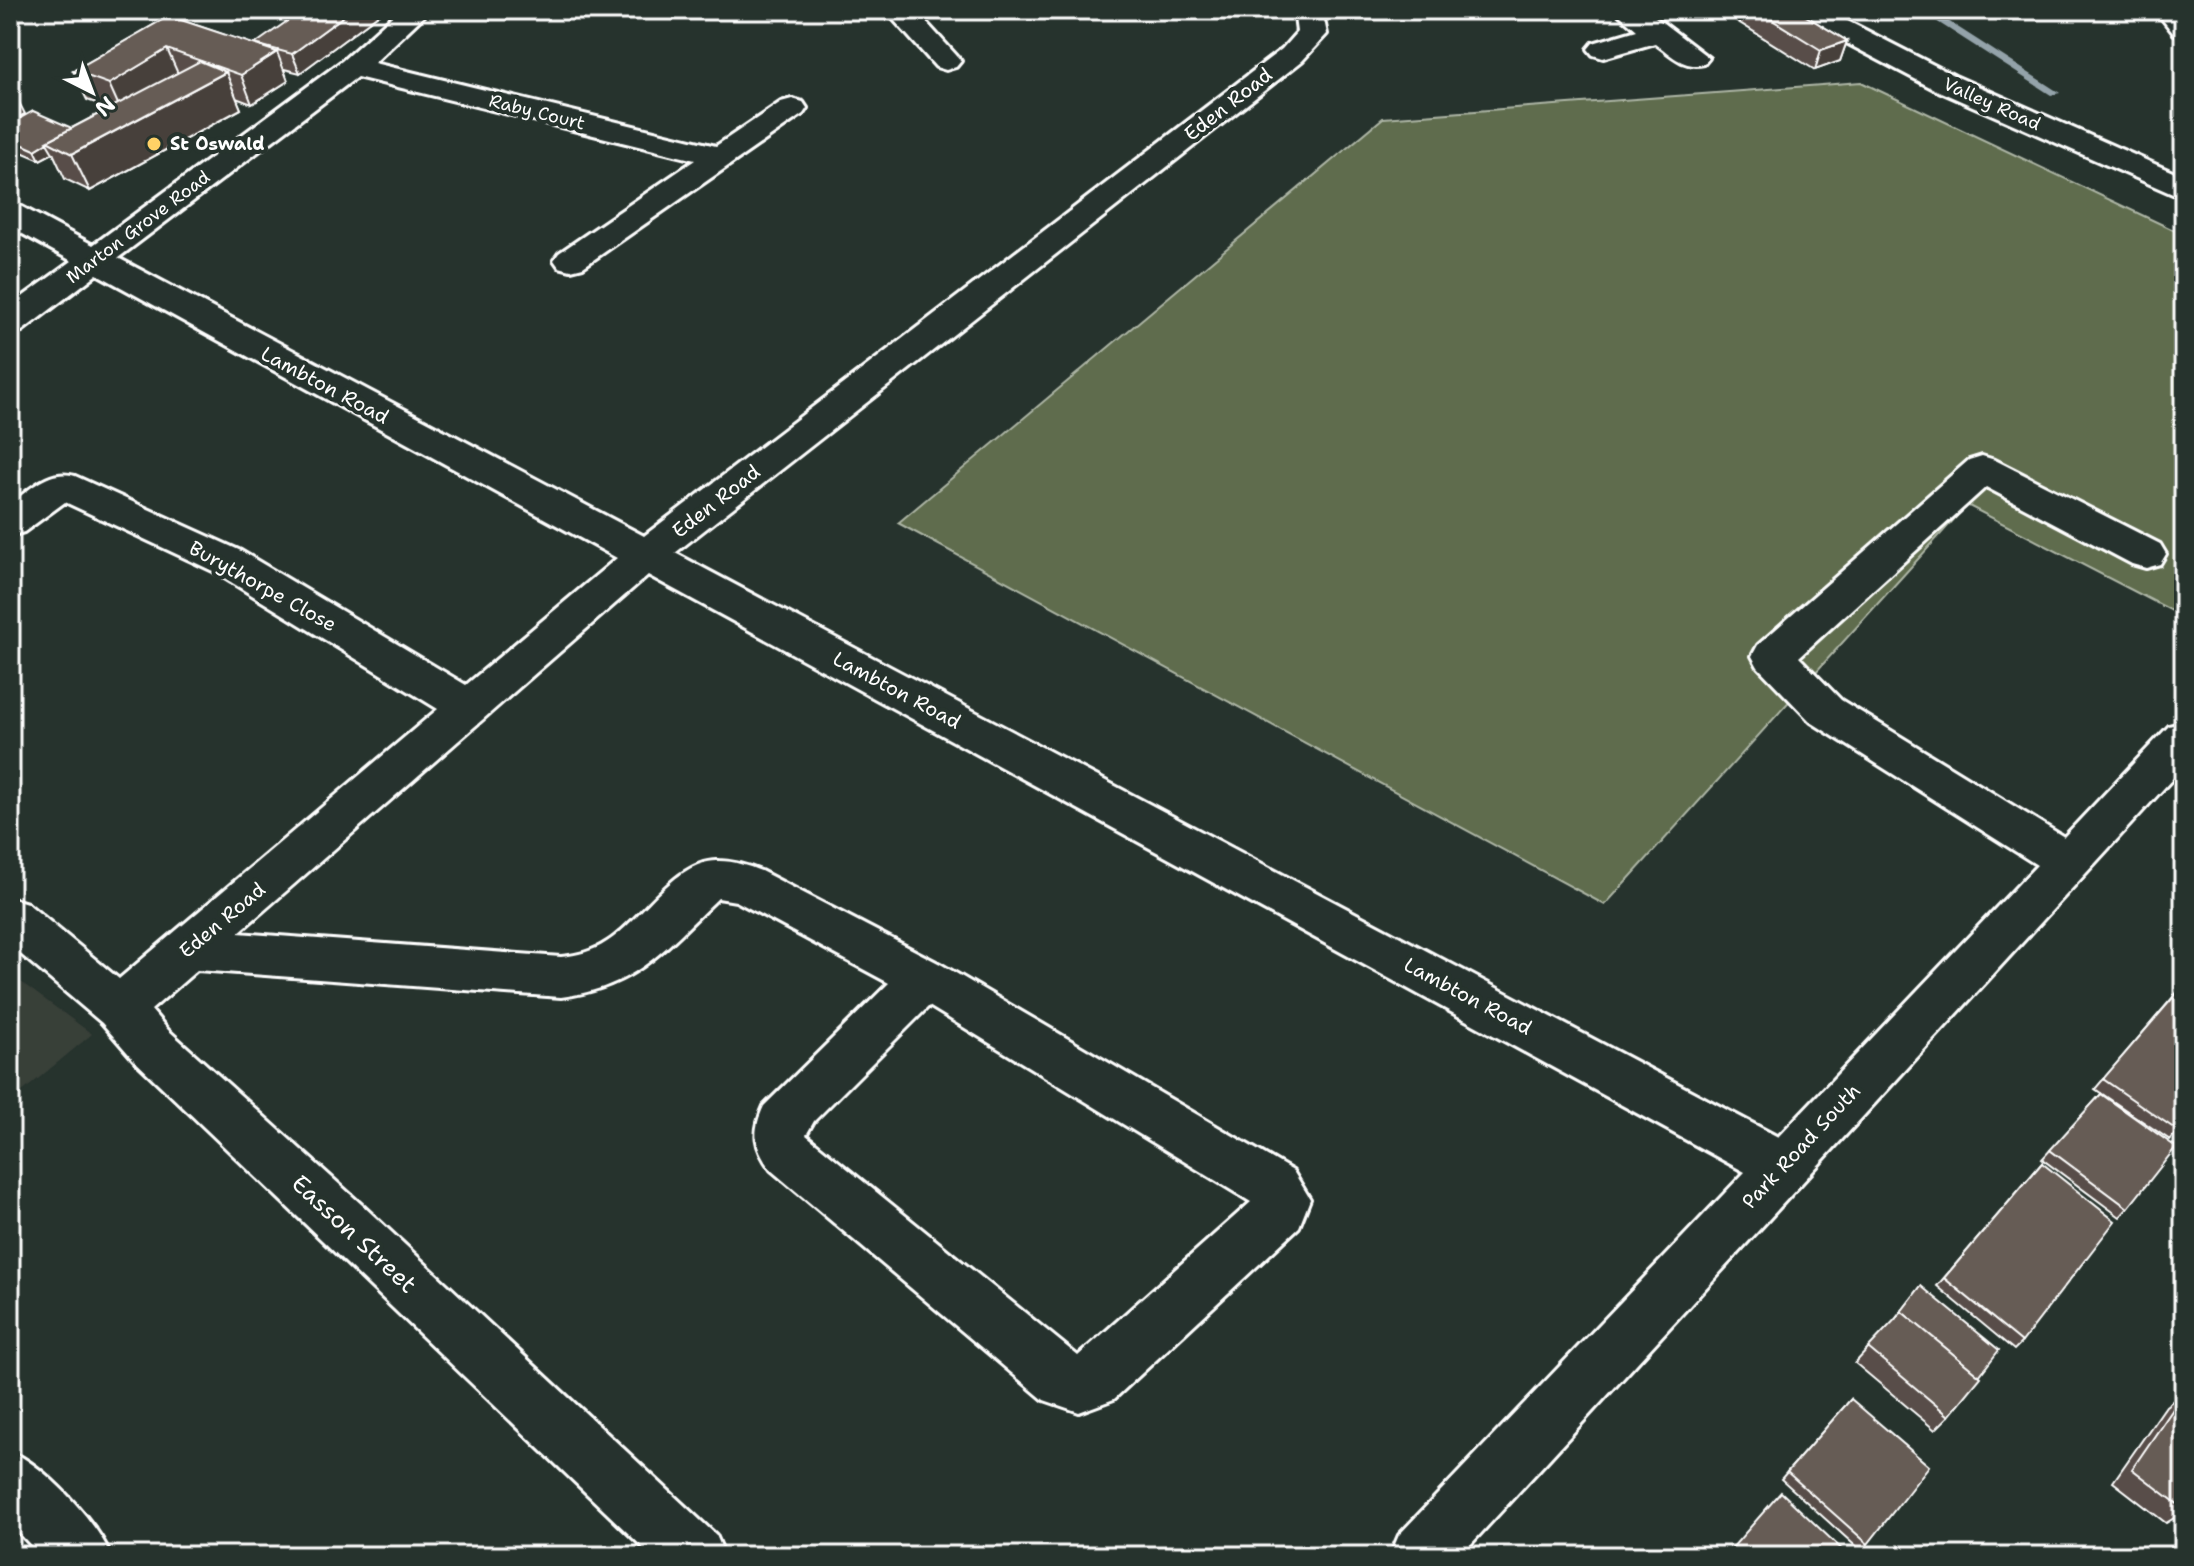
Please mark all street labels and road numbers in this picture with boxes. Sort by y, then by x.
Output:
street label: Eden Road [1179,61,1278,146]
street label: Valley Road [1940,72,2044,136]
street label: Raby Court [487,89,588,136]
street label: Marton Grove Road [61,165,215,289]
street label: Lambton Road [256,340,394,430]
street label: Eden Road [667,458,766,543]
street label: Burythorpe Close [185,535,341,637]
street label: Lambton Road [828,645,966,735]
street label: Eden Road [174,876,271,964]
street label: Lambton Road [1399,951,1537,1041]
street label: Park Road South [1736,1078,1866,1214]
street label: Easson Street [285,1168,423,1300]

